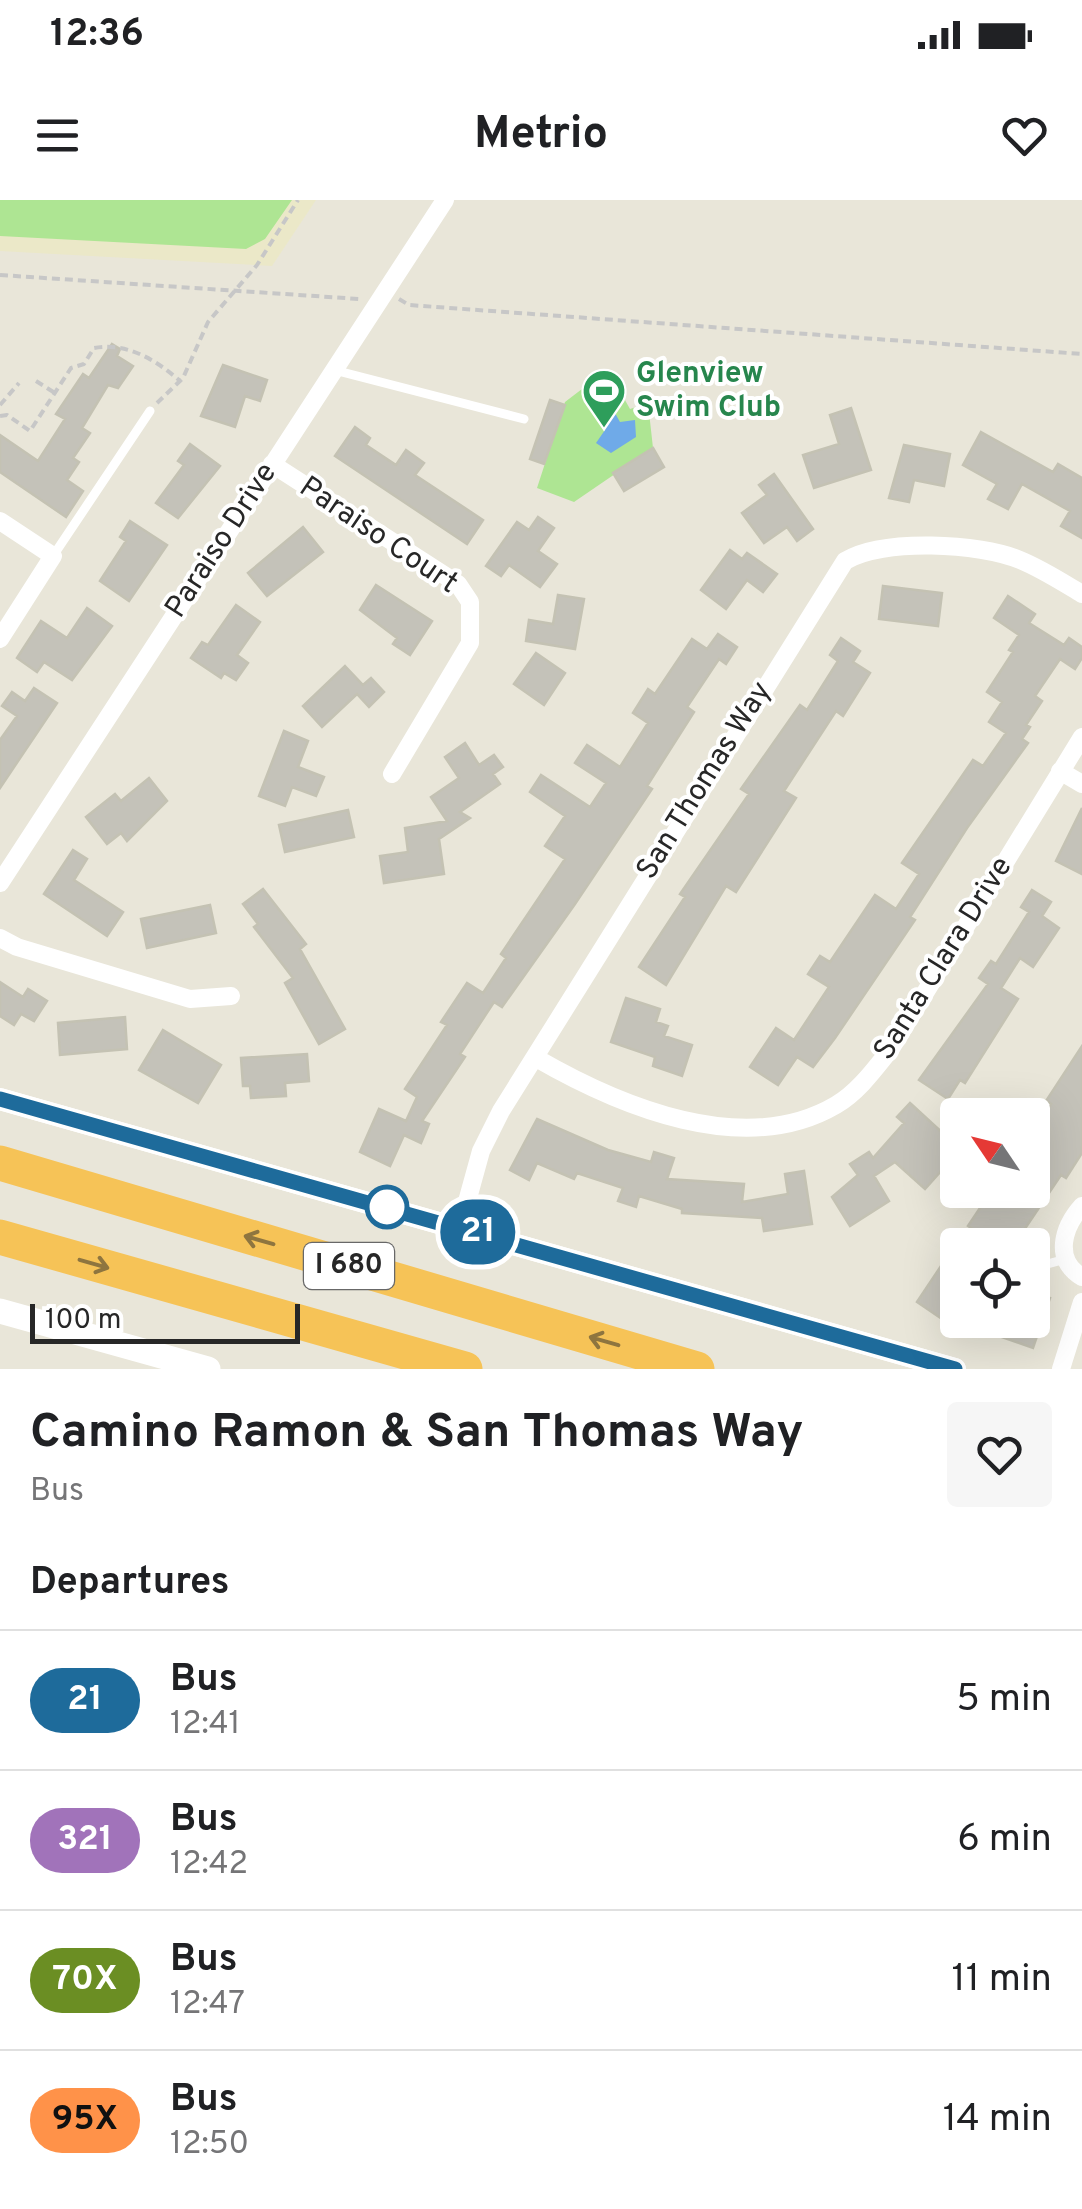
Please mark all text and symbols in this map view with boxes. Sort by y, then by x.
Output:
text: 12:36 [50,11,144,60]
text: Metrio [474,107,608,164]
icon: menu [30,108,85,163]
icon: heart [997,108,1052,163]
place label: Glenview Swim Club [636,356,781,427]
sports icon: Glenview Swim Club [581,368,627,429]
street label: Paraiso Drive [158,456,286,626]
street label: Paraiso Court [292,469,464,603]
street label: San Thomas Way [629,675,781,887]
street label: Santa Clara Drive [867,850,1021,1068]
north arrow [940,1098,1050,1208]
map controls [940,1098,1050,1338]
unlabelled marker [366,1186,408,1228]
line badge: 21 [433,1200,523,1264]
text: 21 [460,1210,496,1254]
button: locate [940,1228,1050,1338]
one-way arrow [243,1230,275,1248]
road number: I 680 [304,1243,394,1289]
one-way arrow [78,1255,109,1274]
scale bar [30,1299,300,1344]
text: 100 m [45,1303,121,1339]
one-way arrow [589,1331,620,1349]
button: heart [947,1402,1052,1507]
text: Camino Ramon & San Thomas Way [30,1404,804,1464]
text: Bus [30,1472,84,1512]
text: Departures [30,1559,230,1608]
text: Bus [170,1656,237,1705]
text: 5 min [956,1676,1052,1725]
text: 21 [67,1678,103,1722]
text: 12:41 [170,1705,241,1745]
text: Bus [170,1796,237,1845]
text: 6 min [957,1816,1052,1865]
text: 321 [57,1818,113,1862]
text: 12:42 [170,1845,248,1885]
text: Bus [170,1936,237,1985]
text: 11 min [951,1956,1052,2005]
text: 70X [52,1958,118,2002]
text: 12:47 [170,1985,245,2025]
text: Bus [170,2076,237,2125]
text: 14 min [943,2096,1052,2145]
text: 95X [52,2098,118,2142]
text: 12:50 [170,2125,249,2165]

